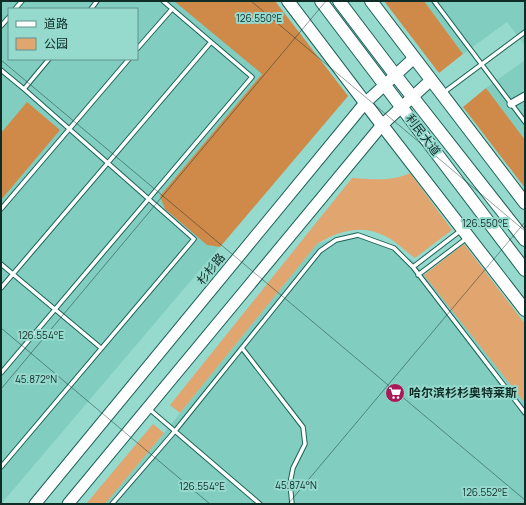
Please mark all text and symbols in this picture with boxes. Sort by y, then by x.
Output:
legend [8,8,138,60]
text: 126.550°E [236,11,282,25]
text: 道路 [44,15,68,32]
text: 公园 [44,35,68,52]
street label: 利民大道 [402,110,445,159]
text: 126.550°E [462,216,508,230]
street label: 杉杉路 [193,249,229,288]
text: 126.554°E [18,328,64,342]
text: 45.872°N [15,372,57,386]
supermarket icon: 哈尔滨杉杉奥特莱斯 [384,382,406,404]
place label: 哈尔滨杉杉奥特莱斯 [409,384,517,401]
text: 45.874°N [275,478,317,492]
text: 126.554°E [179,479,225,493]
text: 126.552°E [462,485,508,499]

